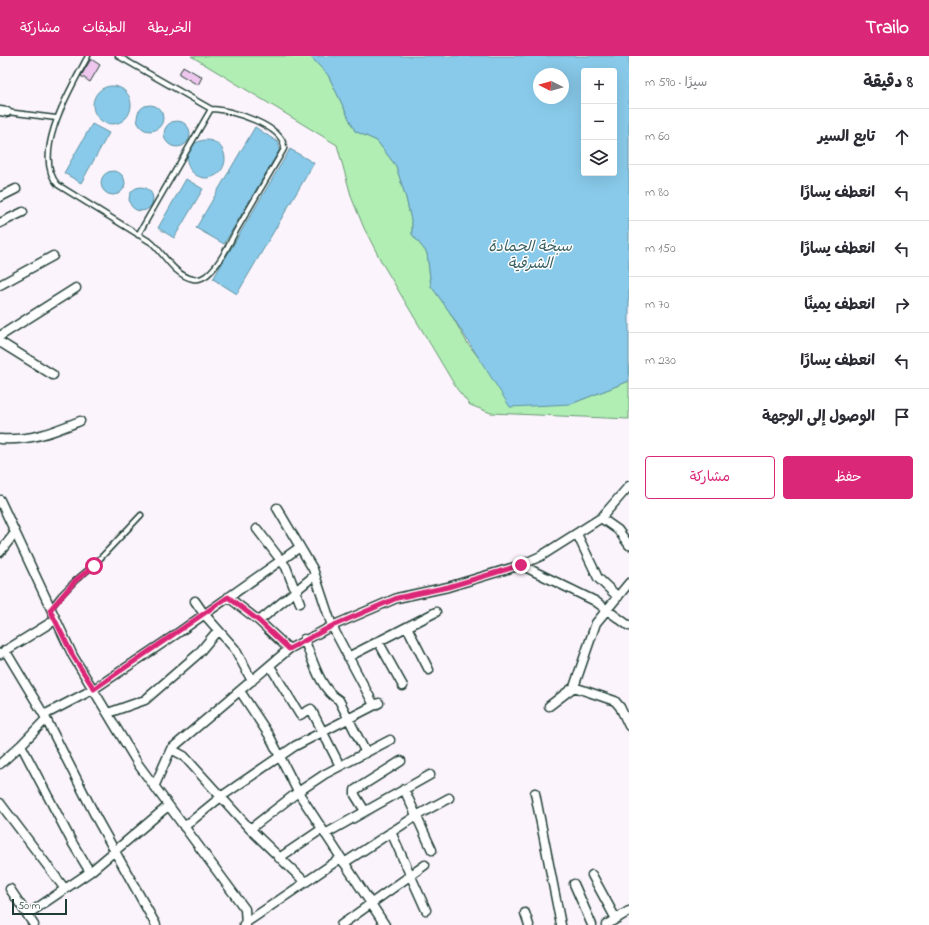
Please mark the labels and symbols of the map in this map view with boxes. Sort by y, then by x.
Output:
north arrow [533,68,569,104]
water label: سبخة الحمادة الشرقية [488,236,572,275]
route end [512,556,530,574]
route start [85,557,103,575]
scale bar [12,897,67,916]

